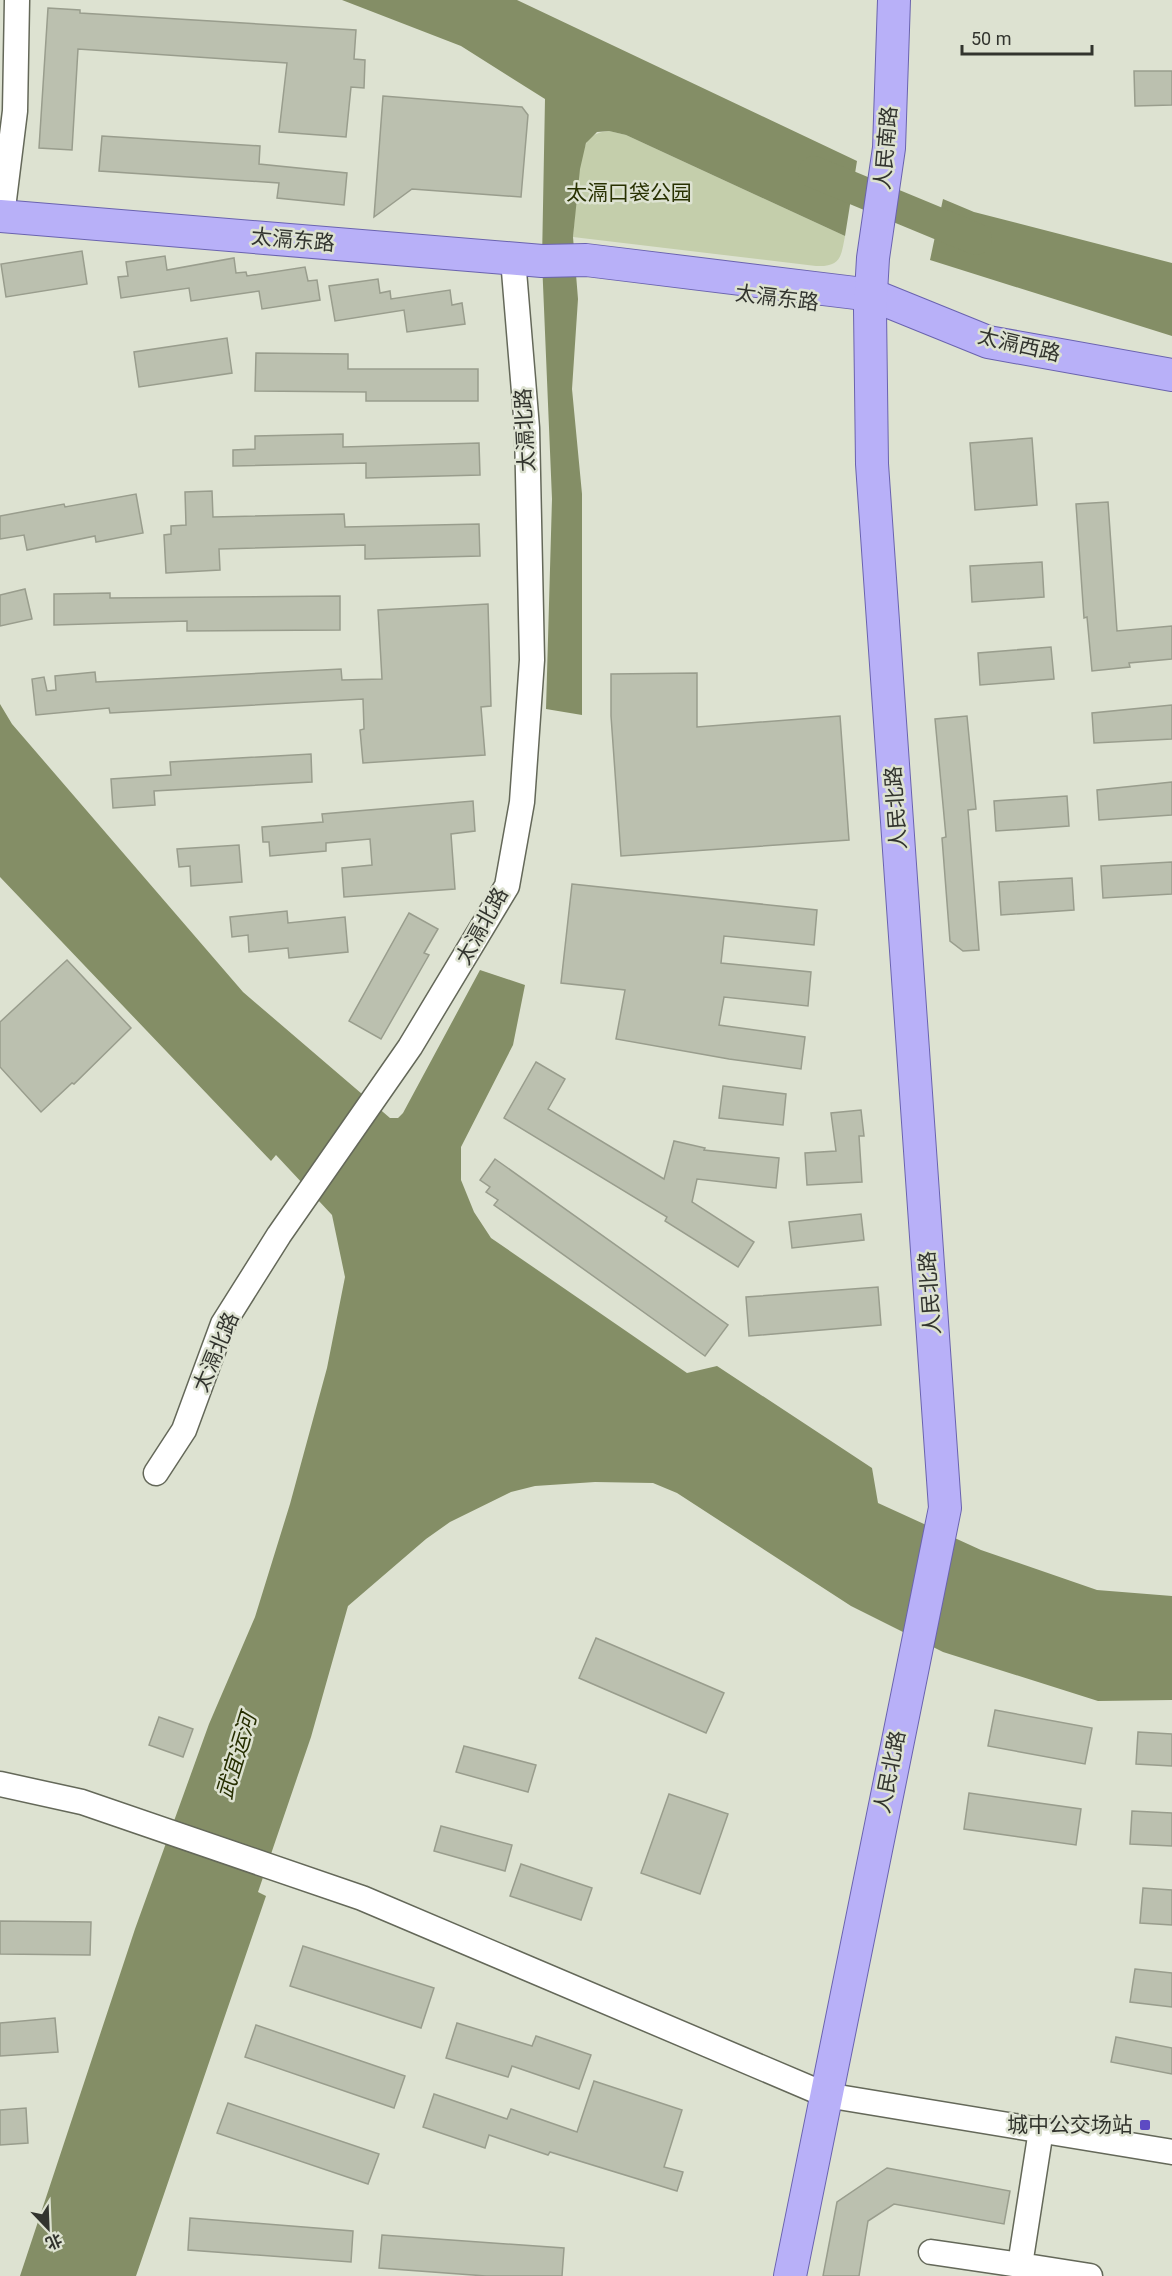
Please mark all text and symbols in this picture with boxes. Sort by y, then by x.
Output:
scale bar [962,18,1092,56]
text: 50 m [971,28,1011,49]
street label: 人民南路 [870,105,902,191]
park label: 太滆口袋公园 [566,181,692,205]
street label: 太滆东路 [250,224,336,256]
street label: 太滆东路 [734,281,820,315]
street label: 太滆西路 [975,324,1063,366]
street label: 太滆北路 [511,387,539,473]
street label: 人民北路 [881,765,911,851]
street label: 太滆北路 [451,883,513,969]
street label: 人民北路 [915,1250,945,1336]
street label: 太滆北路 [189,1309,243,1395]
water label: 武宜运河 [212,1707,262,1802]
street label: 人民北路 [870,1728,910,1816]
place label: 城中公交场站 [1007,2113,1133,2137]
marker: 城中公交场站 [1138,2118,1152,2132]
north arrow [18,2198,78,2258]
text: 北 [43,2229,65,2253]

